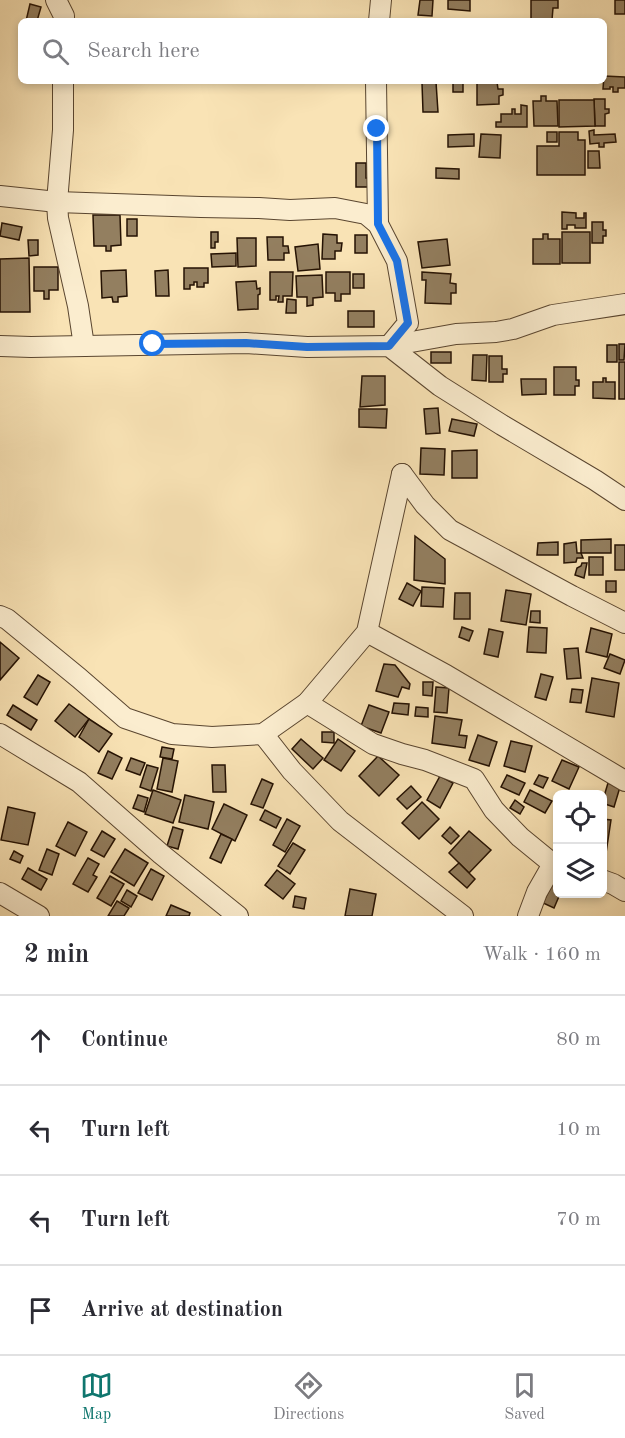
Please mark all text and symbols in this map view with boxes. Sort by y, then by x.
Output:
search box [18,18,607,84]
icon: search [39,35,72,68]
text: Search here [87,40,200,62]
route end [363,115,389,141]
route start [139,330,165,356]
map controls [553,790,607,898]
button: locate [553,790,607,844]
button: layers [553,844,607,898]
text: 2 min [24,942,89,968]
text: Walk · 160 m [482,945,601,965]
icon: ahead [24,1024,57,1057]
text: Continue [81,1029,168,1051]
text: 80 m [556,1030,601,1050]
icon: left [24,1114,57,1147]
text: Turn left [81,1119,170,1141]
text: 10 m [556,1120,601,1140]
icon: left [24,1204,57,1237]
text: Turn left [81,1209,170,1231]
text: 70 m [556,1210,601,1230]
icon: arrive [24,1294,57,1327]
text: Arrive at destination [81,1299,283,1321]
tab: Map [80,1369,113,1425]
tab: Directions [273,1369,344,1425]
tab: Saved [504,1369,545,1425]

